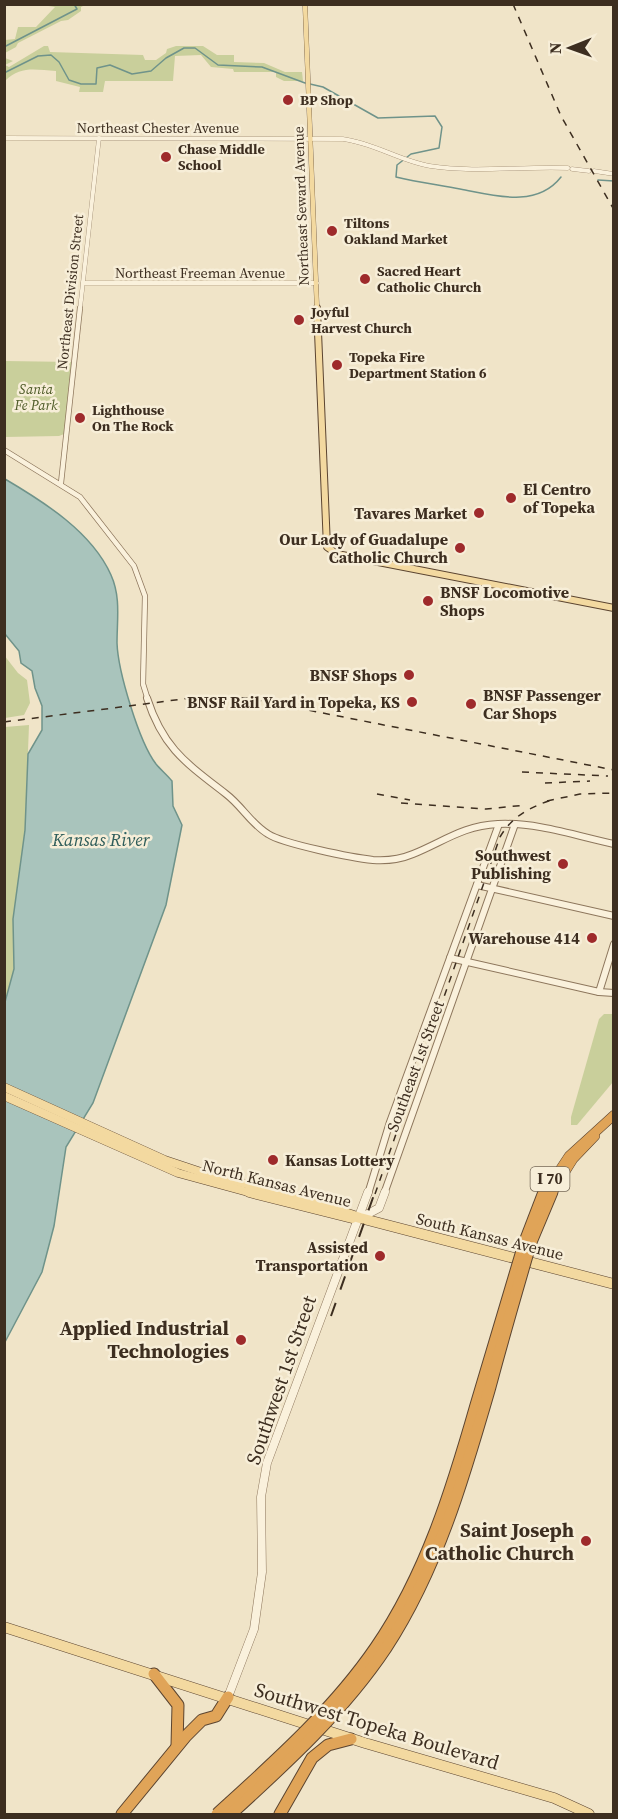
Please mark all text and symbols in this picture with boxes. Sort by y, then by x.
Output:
north arrow [540,18,600,78]
text: N [544,42,566,54]
place label: BP Shop [300,90,353,110]
marker: BP Shop [281,93,295,107]
street label: Northeast Chester Avenue [77,118,239,138]
street label: Northeast Seward Avenue [288,126,314,286]
place label: Chase Middle School [178,139,265,175]
marker: Chase Middle School [159,150,173,164]
street label: Northeast Division Street [52,213,88,371]
place label: Tiltons Oakland Market [344,213,449,249]
marker: Tiltons Oakland Market [325,224,339,238]
place label: Sacred Heart Catholic Church [377,261,482,297]
street label: Northeast Freeman Avenue [115,263,285,283]
marker: Sacred Heart Catholic Church [358,272,372,286]
place label: Joyful Harvest Church [310,302,412,338]
marker: Joyful Harvest Church [292,313,306,327]
place label: Topeka Fire Department Station 6 [349,347,487,383]
marker: Topeka Fire Department Station 6 [330,358,344,372]
park label: Santa Fe Park [13,379,58,415]
place label: Lighthouse On The Rock [92,400,174,436]
marker: Lighthouse On The Rock [73,411,87,425]
place label: El Centro of Topeka [523,478,595,518]
marker: El Centro of Topeka [504,491,518,505]
place label: Tavares Market [354,502,467,524]
marker: Tavares Market [472,506,486,520]
place label: Our Lady of Guadalupe Catholic Church [279,528,448,568]
marker: Our Lady of Guadalupe Catholic Church [453,541,467,555]
place label: BNSF Locomotive Shops [440,581,569,621]
marker: BNSF Locomotive Shops [421,594,435,608]
place label: BNSF Shops [310,664,397,686]
marker: BNSF Shops [402,668,416,682]
place label: BNSF Passenger Car Shops [483,684,602,724]
place label: BNSF Rail Yard in Topeka, KS [187,691,400,713]
marker: BNSF Rail Yard in Topeka, KS [405,695,419,709]
marker: BNSF Passenger Car Shops [464,697,478,711]
water label: Kansas River [51,827,151,852]
place label: Southwest Publishing [471,844,551,884]
marker: Southwest Publishing [556,857,570,871]
place label: Warehouse 414 [468,927,580,949]
marker: Warehouse 414 [585,931,599,945]
street label: Southeast 1st Street [381,997,449,1135]
place label: Kansas Lottery [285,1149,395,1171]
marker: Kansas Lottery [266,1153,280,1167]
street label: North Kansas Avenue [200,1154,354,1212]
road number: I 70 [530,1167,570,1191]
street label: South Kansas Avenue [414,1207,566,1265]
place label: Assisted Transportation [256,1236,368,1276]
marker: Assisted Transportation [373,1249,387,1263]
street label: Southwest 1st Street [239,1291,323,1468]
place label: Applied Industrial Technologies [59,1314,229,1365]
marker: Applied Industrial Technologies [234,1333,248,1347]
place label: Saint Joseph Catholic Church [425,1516,574,1567]
marker: Saint Joseph Catholic Church [579,1534,593,1548]
street label: Southwest Topeka Boulevard [251,1675,503,1777]

